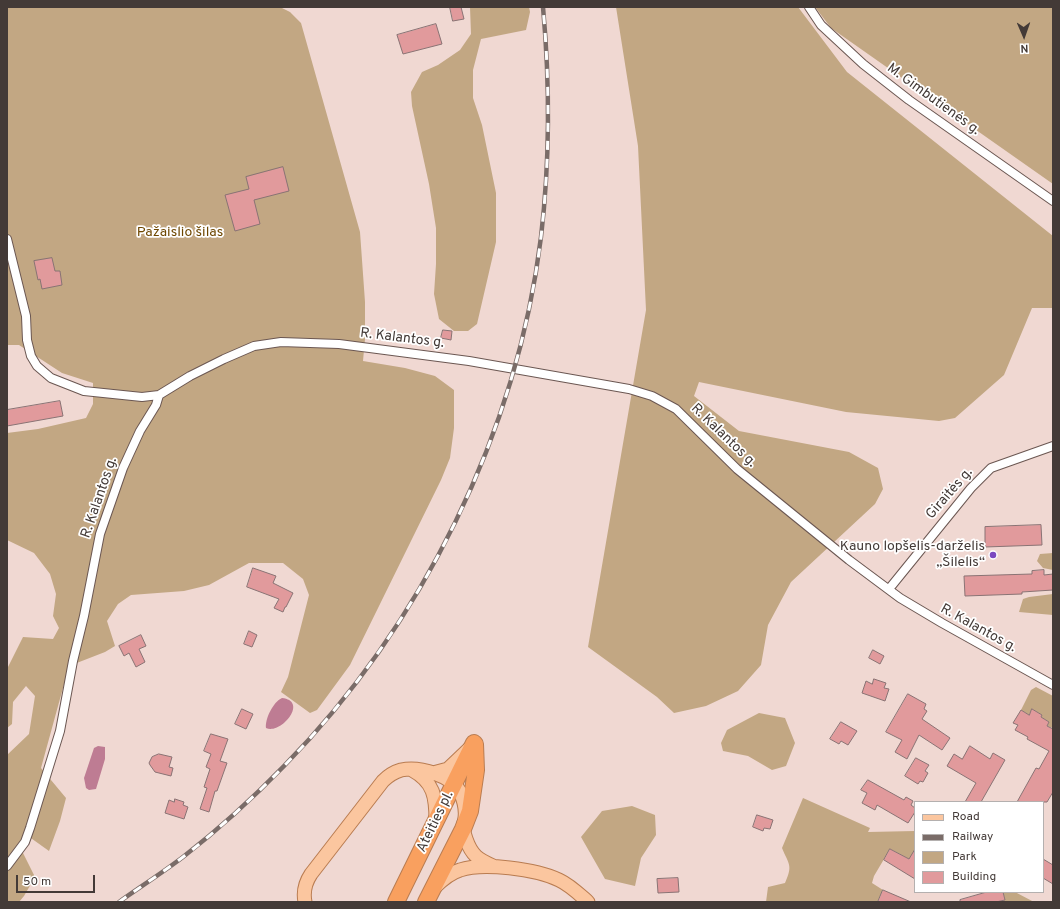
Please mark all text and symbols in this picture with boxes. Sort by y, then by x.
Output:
north arrow [1004,16,1044,56]
text: N [1020,41,1029,55]
street label: M. Gimbutienės g. [883,61,983,139]
park label: Pažaislio šilas [137,225,223,241]
street label: R. Kalantos g. [359,326,445,352]
street label: R. Kalantos g. [687,401,759,471]
street label: R. Kalantos g. [78,455,122,541]
street label: Giraitės g. [923,465,977,523]
place label: Kauno lopšelis-darželis „Šilelis“ [840,539,985,572]
marker: Kauno lopšelis-darželis „Šilelis“ [988,550,998,560]
street label: R. Kalantos g. [937,601,1019,657]
street label: Ateities pl. [414,789,458,855]
legend [914,801,1044,893]
text: Road [952,809,980,825]
text: Railway [952,829,993,845]
text: Park [952,849,977,865]
scale bar [18,867,97,893]
text: Building [952,869,996,885]
text: 50 m [23,874,51,890]

